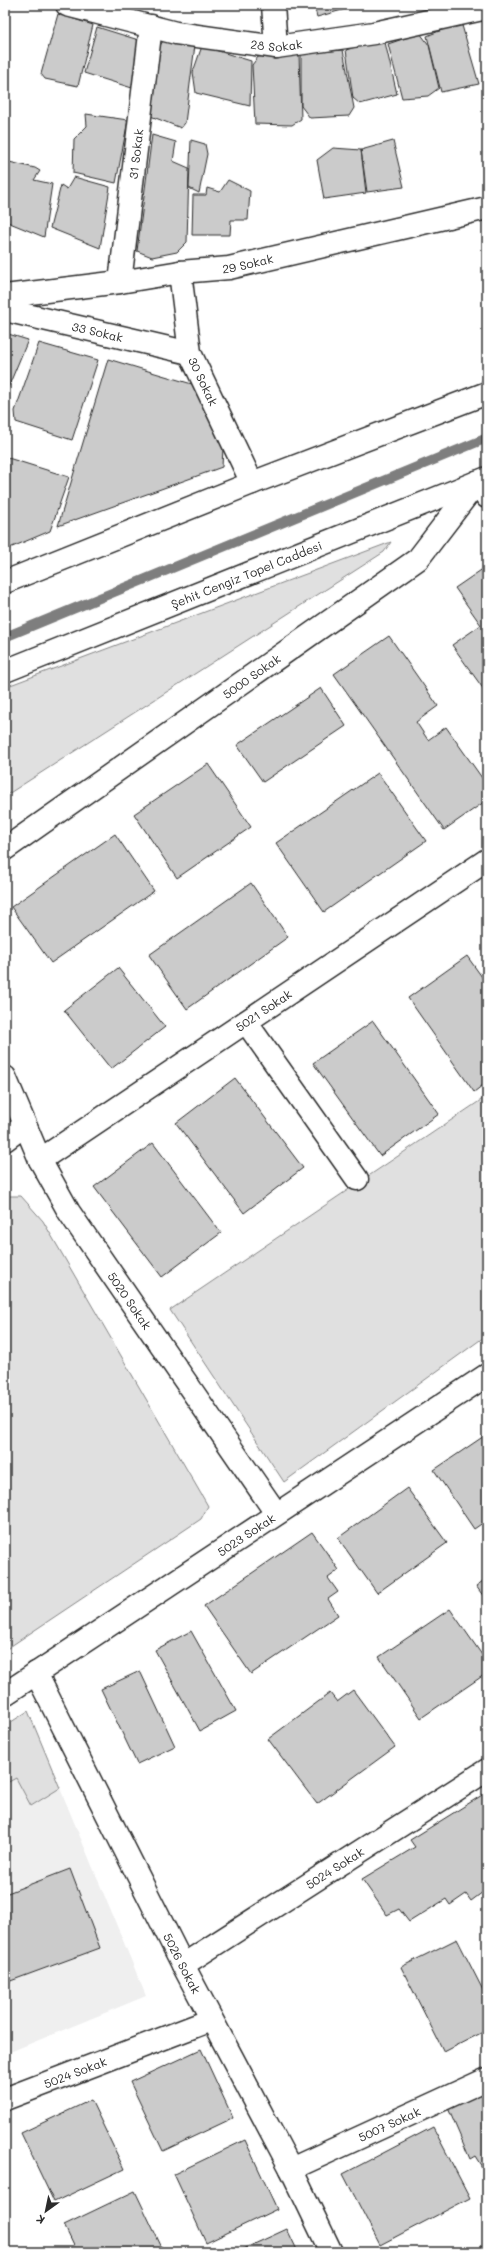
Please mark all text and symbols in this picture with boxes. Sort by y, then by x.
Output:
street label: 28 Sokak [250,35,303,55]
street label: 31 Sokak [125,128,146,180]
street label: 29 Sokak [222,250,275,277]
street label: 33 Sokak [70,318,125,345]
street label: 30 Sokak [185,354,222,408]
street label: Şehit Cengiz Topel Caddesi [168,537,324,612]
street label: 5000 Sokak [219,650,283,702]
street label: 5021 Sokak [232,985,295,1035]
street label: 5020 Sokak [104,1269,155,1332]
street label: 5023 Sokak [214,1510,278,1559]
street label: 5024 Sokak [302,1843,367,1892]
street label: 5026 Sokak [160,1930,205,1996]
street label: 5024 Sokak [41,2053,109,2091]
street label: 5007 Sokak [356,2103,423,2145]
north arrow [26,2191,66,2231]
text: K [33,2212,47,2228]

